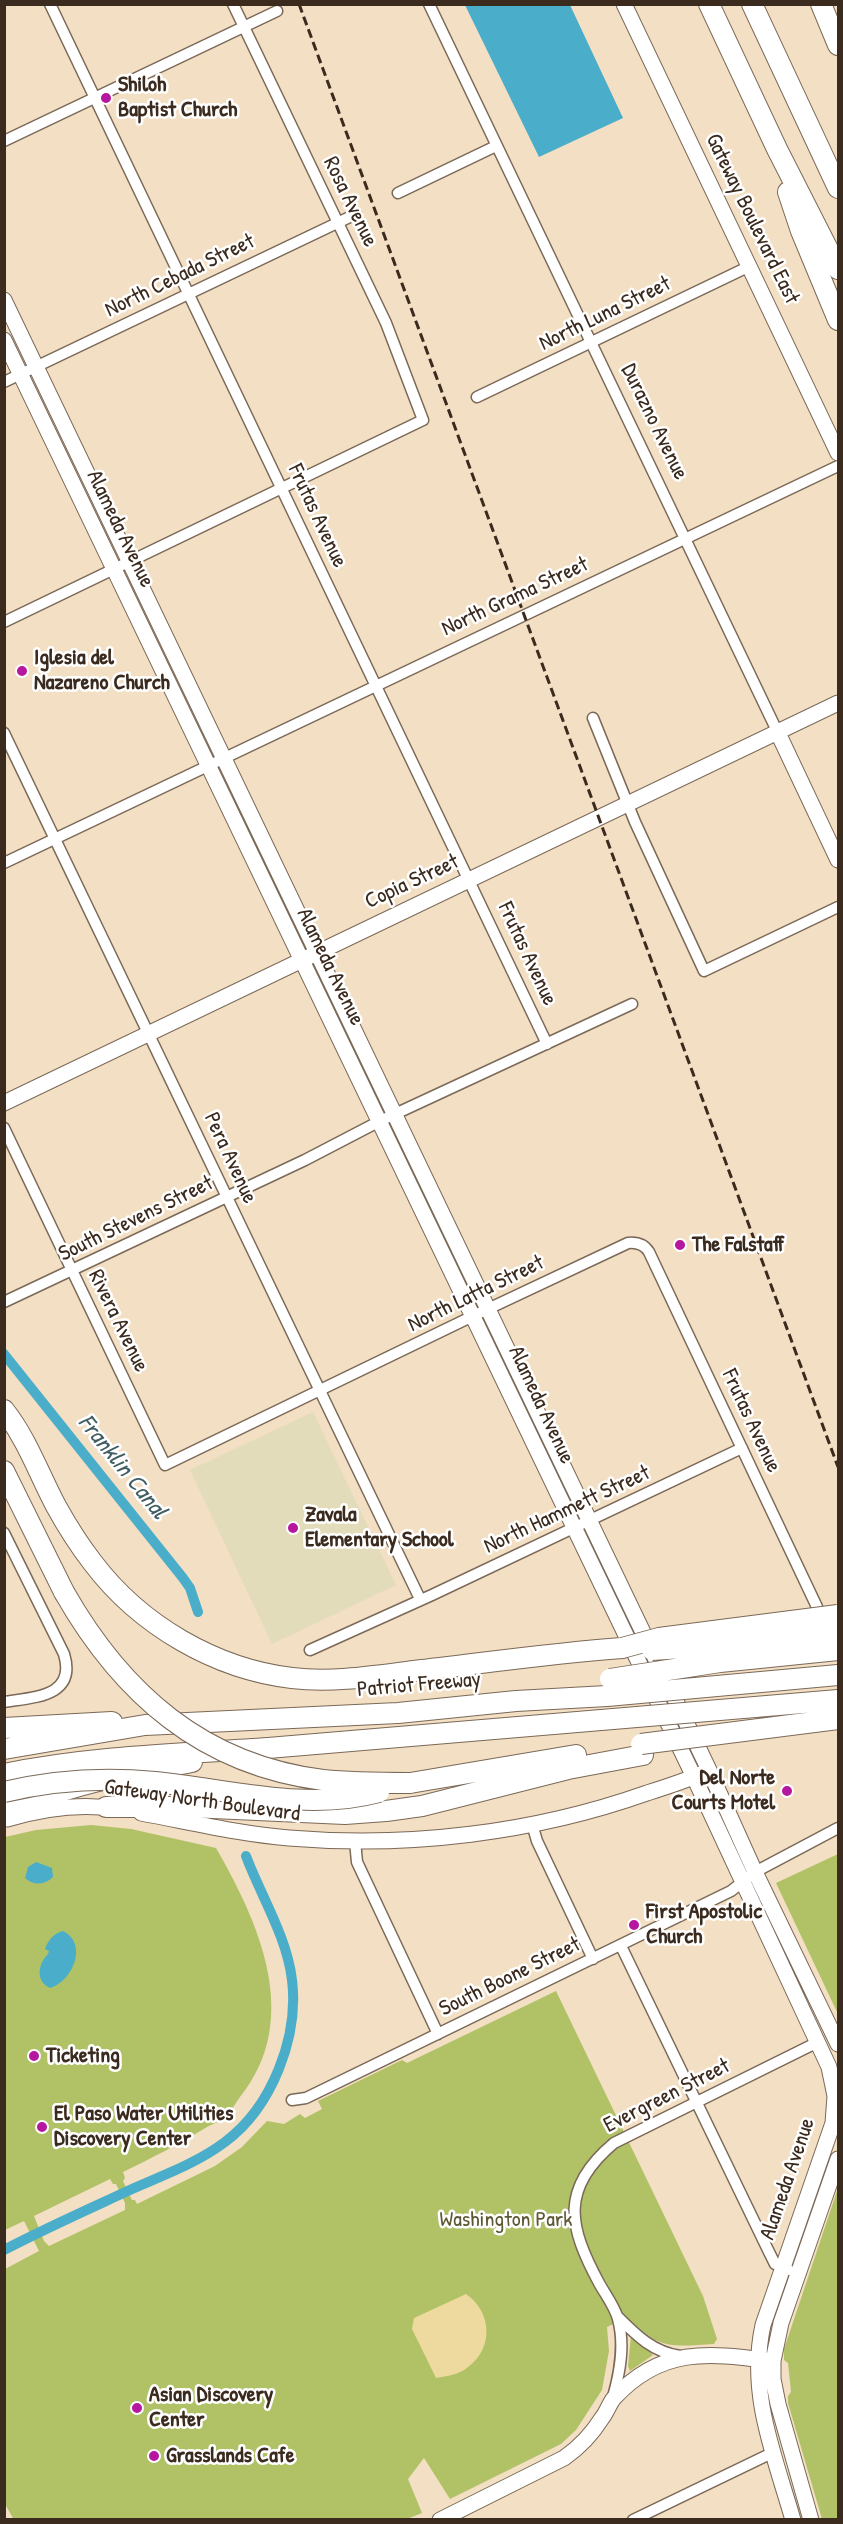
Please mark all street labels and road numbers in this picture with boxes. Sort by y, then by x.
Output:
street label: Gateway Boulevard East [699,130,805,308]
street label: Rosa Avenue [317,153,383,251]
street label: North Cebada Street [101,228,259,324]
street label: North Luna Street [535,271,675,357]
street label: Durazno Avenue [615,360,693,484]
street label: Frutas Avenue [282,460,352,572]
street label: Alameda Avenue [80,466,160,592]
street label: North Grama Street [438,552,592,642]
street label: Copia Street [361,849,463,915]
street label: Frutas Avenue [492,898,562,1010]
street label: Alameda Avenue [290,904,370,1030]
street label: Pera Avenue [197,1108,263,1208]
street label: South Stevens Street [55,1170,217,1268]
street label: North Latta Street [404,1250,548,1338]
street label: Rivera Avenue [82,1266,154,1376]
street label: Alameda Avenue [502,1342,580,1468]
street label: Frutas Avenue [716,1365,786,1477]
street label: North Hammett Street [480,1460,654,1560]
street label: Patriot Freeway [356,1666,482,1704]
street label: Gateway North Boulevard [102,1774,302,1828]
street label: South Boone Street [435,1931,585,2023]
street label: Evergreen Street [600,2053,734,2139]
street label: Alameda Avenue [755,2115,821,2243]

